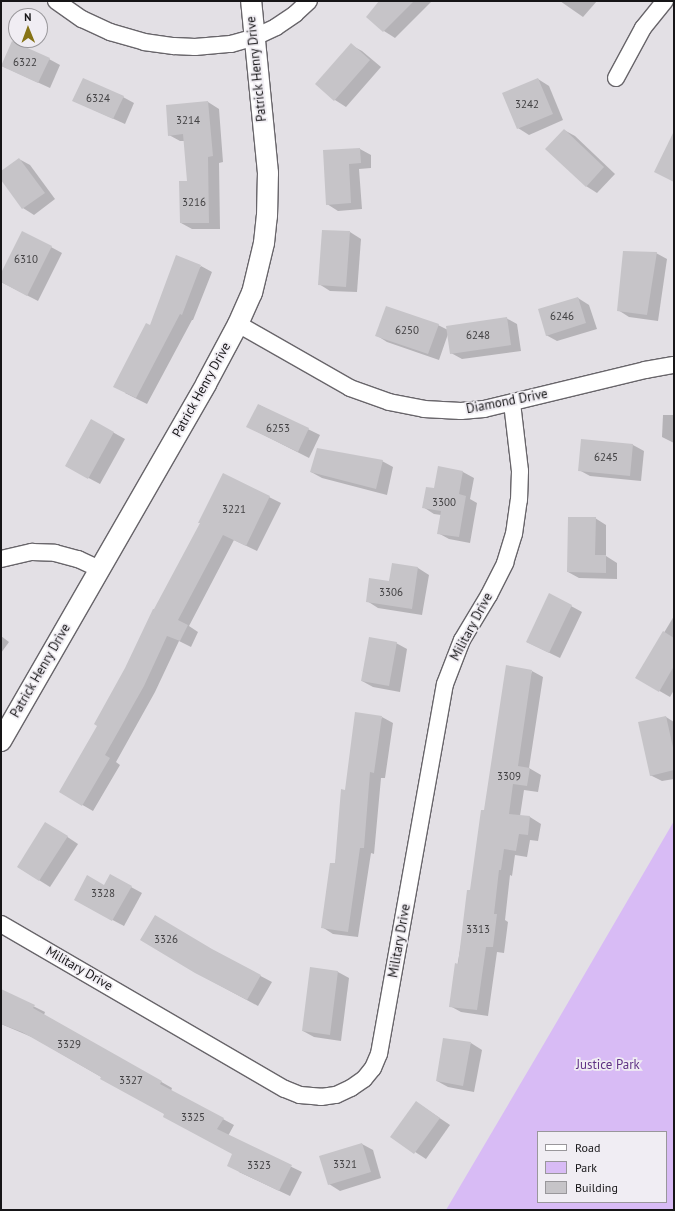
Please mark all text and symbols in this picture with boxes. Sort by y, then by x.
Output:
north arrow [8,8,48,48]
text: N [24,10,32,24]
street label: Patrick Henry Drive [244,15,270,123]
house number: 6322 [13,55,37,69]
house number: 6324 [86,91,110,105]
house number: 3242 [515,97,539,111]
house number: 3214 [176,113,200,127]
house number: 3216 [182,195,206,209]
house number: 6310 [14,252,38,266]
house number: 6246 [550,309,574,323]
house number: 6250 [395,323,419,337]
house number: 6248 [466,328,490,342]
street label: Patrick Henry Drive [169,340,235,440]
street label: Diamond Drive [465,386,549,418]
house number: 6253 [266,421,290,435]
house number: 6245 [594,450,618,464]
house number: 3300 [432,495,456,509]
house number: 3221 [222,502,246,516]
house number: 3306 [379,585,403,599]
street label: Military Drive [448,590,496,664]
street label: Patrick Henry Drive [8,621,74,721]
house number: 3309 [497,769,521,783]
house number: 3328 [91,886,115,900]
street label: Military Drive [386,903,414,979]
house number: 3313 [466,922,490,936]
house number: 3326 [154,932,178,946]
street label: Military Drive [43,943,115,995]
house number: 3329 [57,1037,81,1051]
park label: Justice Park [576,1057,640,1073]
house number: 3327 [119,1073,143,1087]
house number: 3325 [181,1110,205,1124]
legend [537,1131,667,1203]
text: Road [575,1140,600,1155]
house number: 3321 [333,1157,357,1171]
house number: 3323 [247,1158,271,1172]
text: Park [575,1160,597,1175]
text: Building [575,1180,618,1195]

